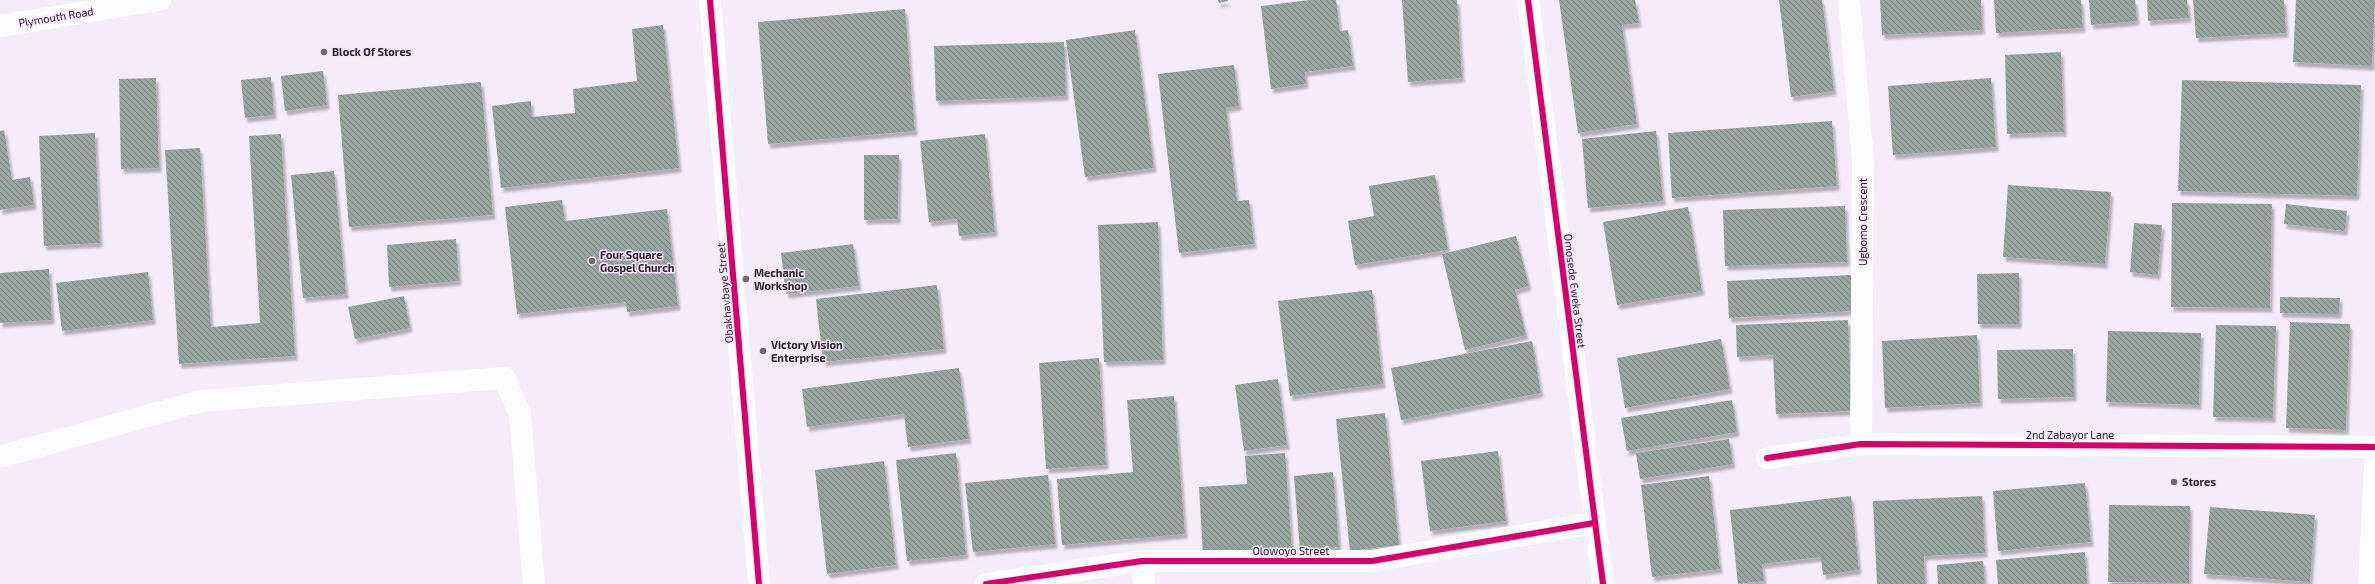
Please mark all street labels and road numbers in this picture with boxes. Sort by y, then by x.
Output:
street label: Plymouth Road [17,4,94,29]
street label: Ugbomo Crescent [1856,178,1869,266]
street label: Omosede Eweka Street [1562,233,1589,349]
street label: Obakhavbaye Street [714,242,735,344]
street label: 2nd Zabayor Lane [2026,428,2114,441]
street label: Olowoyo Street [1252,544,1330,557]

